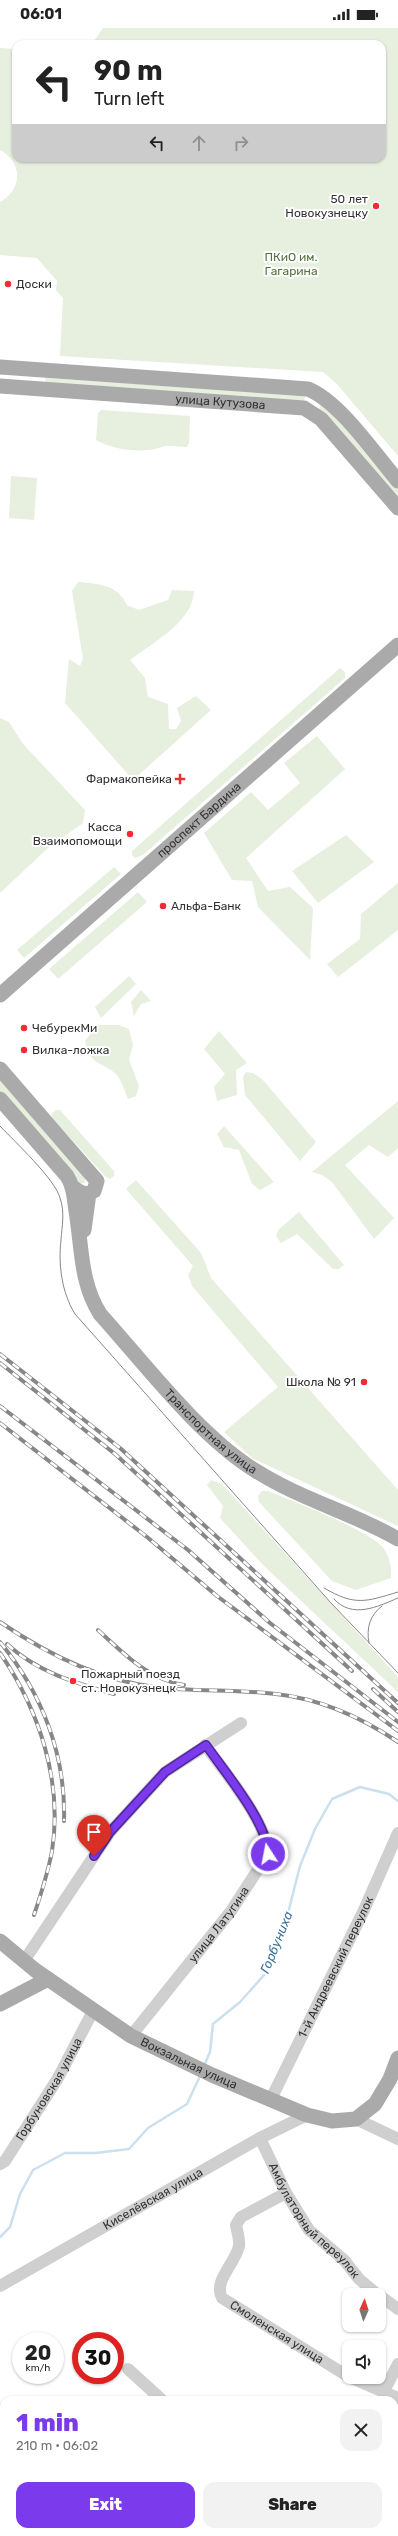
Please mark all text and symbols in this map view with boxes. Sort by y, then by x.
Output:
text: 06:01 [20,5,62,23]
text: 90 m [94,54,163,87]
icon: left [28,56,80,108]
text: Turn left [94,88,164,110]
icon: left [146,132,168,154]
icon: ahead [188,132,210,154]
icon: right [230,132,252,154]
place label: 50 лет Новокузнецку [285,192,368,220]
marker: 50 лет Новокузнецку [371,201,381,211]
park label: ПКиО им. Гагарина [264,250,318,278]
place label: Доски [16,277,52,291]
marker: Доски [3,279,13,289]
street label: улица Кутузова [175,392,266,412]
place label: Фармакопейка [86,772,172,786]
marker: Фармакопейка [175,774,185,784]
street label: проспект Бардина [154,779,244,861]
place label: Касса Взаимопомощи [33,820,122,848]
marker: Касса Взаимопомощи [125,829,135,839]
place label: Альфа-Банк [171,899,242,913]
marker: Альфа-Банк [158,901,168,911]
place label: ЧебурекМи [32,1021,97,1035]
marker: ЧебурекМи [19,1023,29,1033]
place label: Вилка-ложка [32,1043,109,1057]
marker: Вилка-ложка [19,1045,29,1055]
place label: Школа № 91 [286,1375,356,1389]
marker: Школа № 91 [359,1377,369,1387]
street label: Транспортная улица [162,1386,260,1477]
place label: Пожарный поезд ст. Новокузнецк [81,1667,180,1695]
marker: Пожарный поезд ст. Новокузнецк [68,1676,78,1686]
pin [77,1815,111,1856]
icon: arrive [83,1821,105,1843]
position arrow [247,1833,289,1875]
street label: улица Латугина [186,1884,252,1965]
street label: 1-й Андреевский переулок [295,1894,376,2040]
water label: Горбуниха [257,1909,296,1975]
street label: Вокзальная улица [138,2035,239,2092]
street label: Горбуновская улица [13,2036,85,2143]
street label: Амбулаторный переулок [266,2161,363,2281]
street label: Киселёвская улица [101,2165,205,2233]
north arrow [342,2288,386,2332]
map controls [342,2288,386,2384]
street label: Смоленская улица [227,2298,326,2366]
speed limit sign: 30 [72,2332,124,2384]
button: sound [342,2340,386,2384]
text: 20 [25,2341,51,2365]
text: km/h [26,2362,50,2374]
text: 1 min [16,2409,79,2437]
button: close [340,2409,382,2451]
text: 210 m · 06:02 [16,2438,98,2453]
button: Exit [16,2482,195,2528]
button: Share [203,2482,382,2528]

